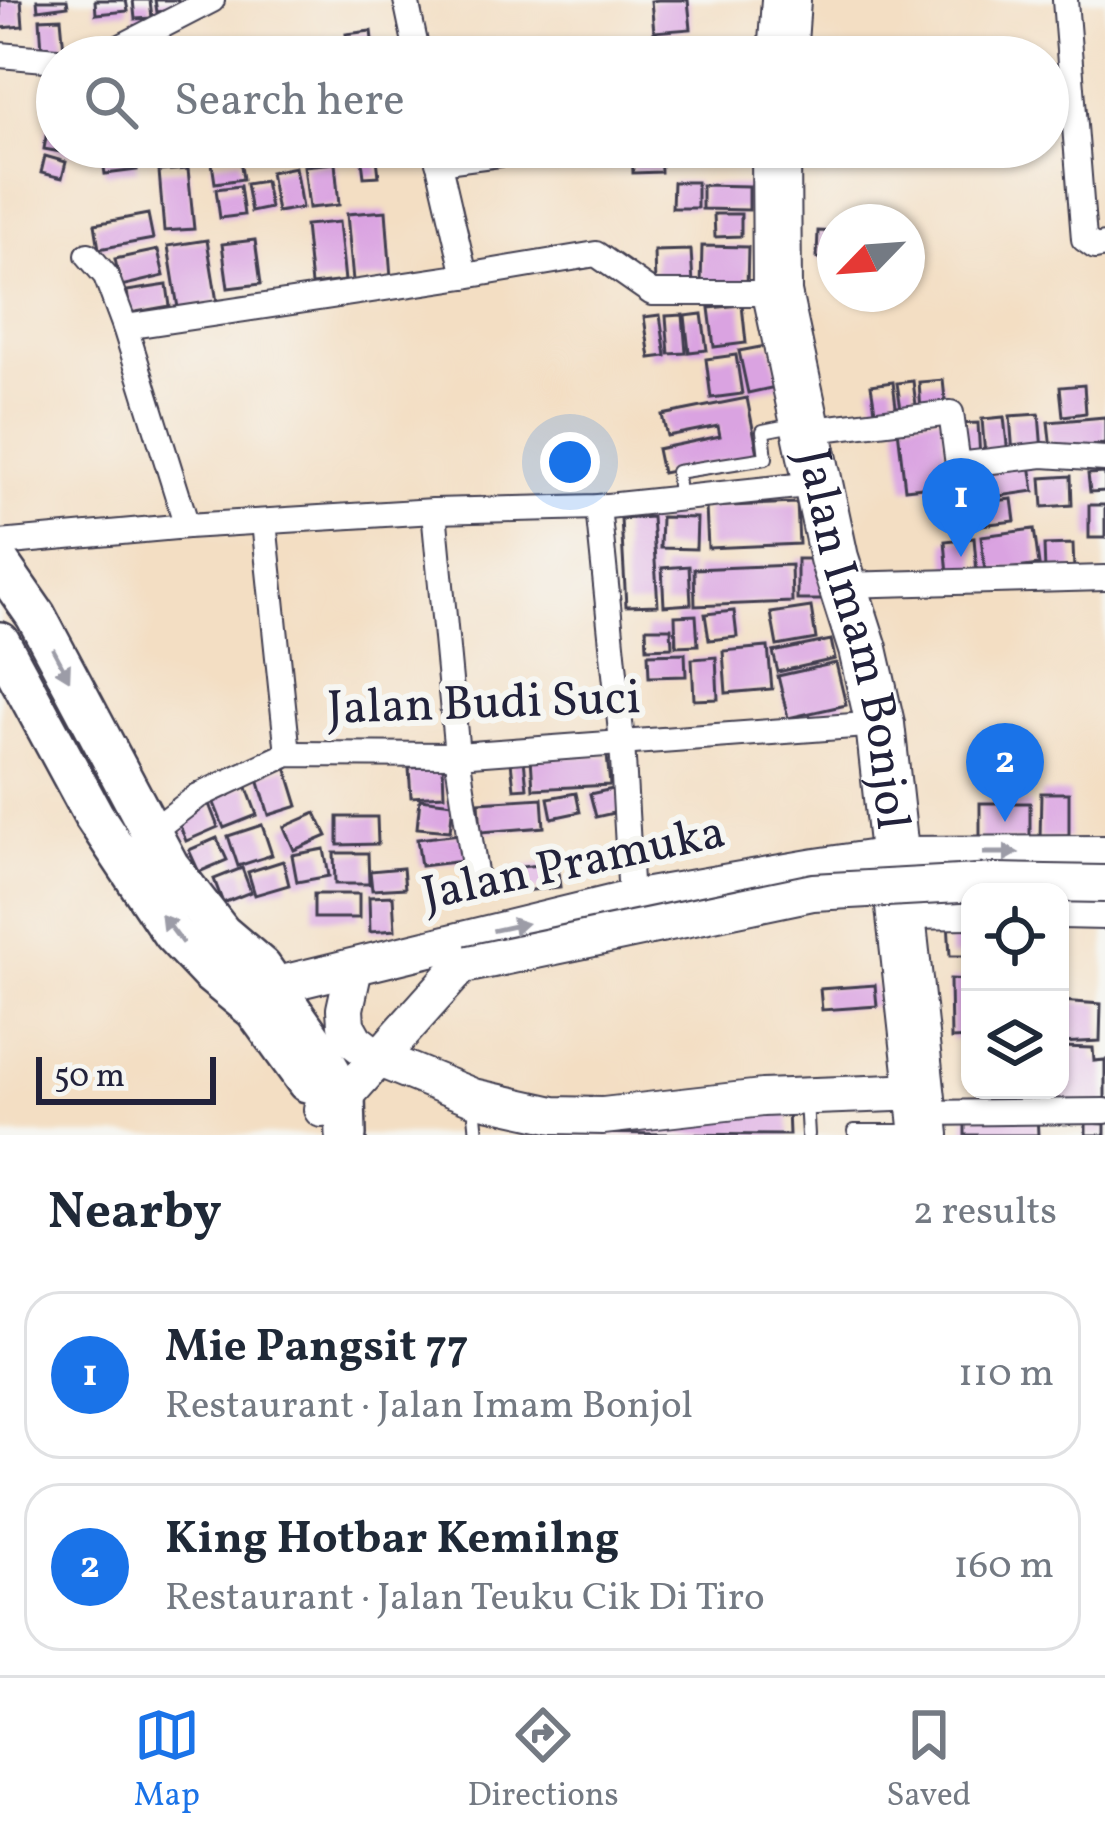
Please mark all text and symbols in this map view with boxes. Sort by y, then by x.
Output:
search box [36,36,1069,168]
icon: search [78,69,144,135]
text: Search here [174,71,405,134]
north arrow [817,204,925,312]
your location [540,432,600,492]
street label: Jalan Imam Bonjol [778,443,925,833]
pin: 1 [922,458,1000,557]
one-way arrow [50,647,71,681]
street label: Jalan Budi Suci [326,666,642,744]
pin: 2 [966,723,1044,822]
street label: Jalan Pramuka [417,800,731,930]
one-way arrow [983,843,1021,863]
map controls [961,883,1069,1099]
button: locate [961,883,1069,991]
one-way arrow [160,914,184,945]
one-way arrow [492,916,529,935]
button: layers [961,991,1069,1099]
scale bar [36,1051,216,1104]
text: 50 m [54,1055,125,1101]
text: Nearby [48,1178,222,1249]
text: 2 results [913,1186,1057,1240]
text: Mie Pangsit 77 [165,1317,468,1380]
text: 1 [82,1348,98,1402]
text: 110 m [958,1348,1054,1402]
text: Restaurant · Jalan Imam Bonjol [165,1380,693,1434]
text: King Hotbar Kemilng [165,1509,620,1572]
text: 2 [80,1540,100,1594]
text: 160 m [953,1540,1054,1594]
text: Restaurant · Jalan Teuku Cik Di Tiro [165,1572,765,1626]
tab: Map [134,1702,200,1820]
tab: Directions [467,1702,619,1820]
tab: Saved [886,1702,971,1820]

